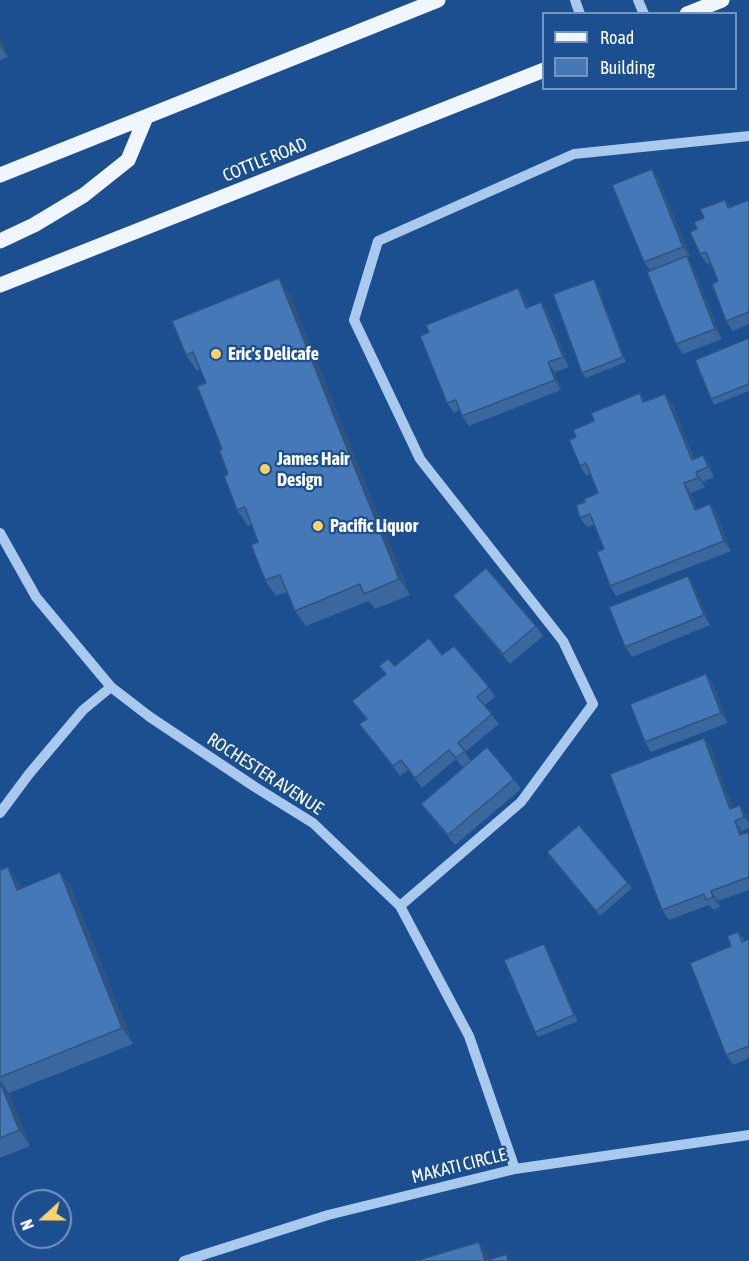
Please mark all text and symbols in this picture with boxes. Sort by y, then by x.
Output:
legend [542,12,737,90]
text: Road [600,27,634,48]
text: Building [600,57,655,78]
street label: COTTLE ROAD [220,133,310,187]
place label: Eric's Delicafe [228,343,319,365]
marker: Eric's Delicafe [209,347,223,361]
place label: James Hair Design [277,448,349,490]
marker: James Hair Design [258,462,272,476]
place label: Pacific Liquor [330,515,418,537]
marker: Pacific Liquor [311,519,325,533]
street label: ROCHESTER AVENUE [203,728,327,820]
street label: MAKATI CIRCLE [409,1144,509,1188]
north arrow [12,1189,72,1249]
text: N [17,1217,37,1232]

